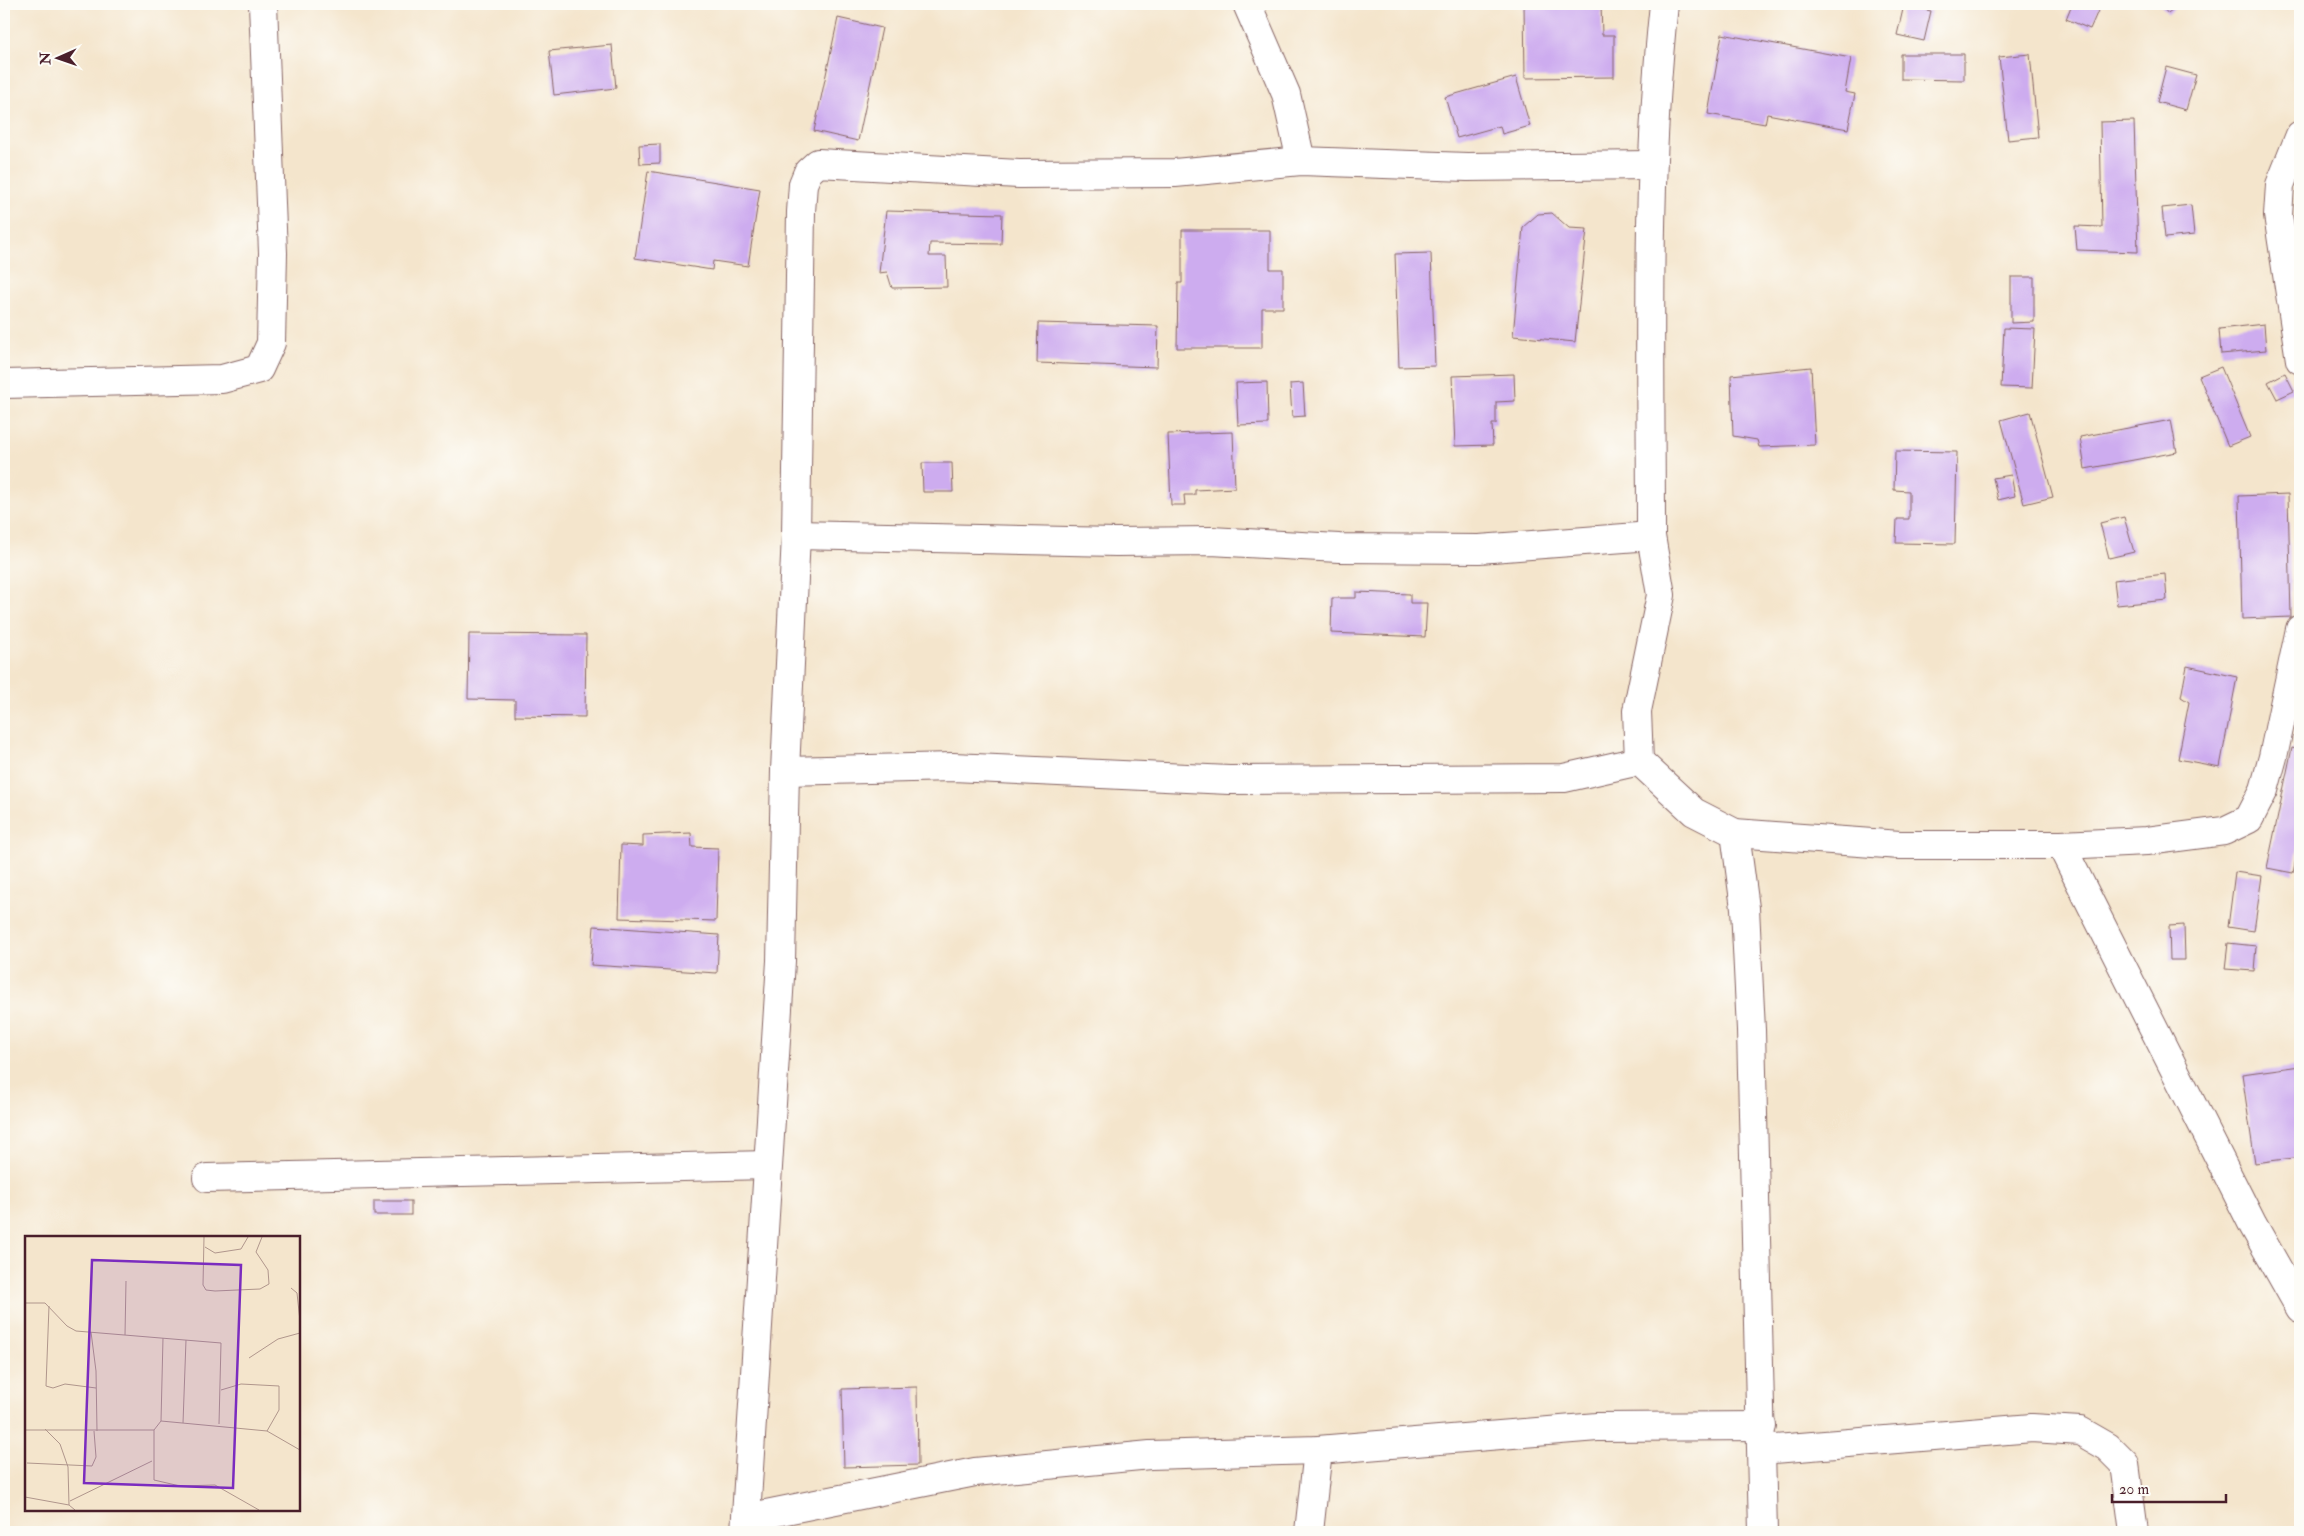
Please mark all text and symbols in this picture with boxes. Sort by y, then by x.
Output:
north arrow [32,32,82,82]
text: N [37,51,54,66]
inset map [25,1236,300,1511]
scale bar [2112,1471,2225,1503]
text: 20 m [2119,1480,2149,1499]

